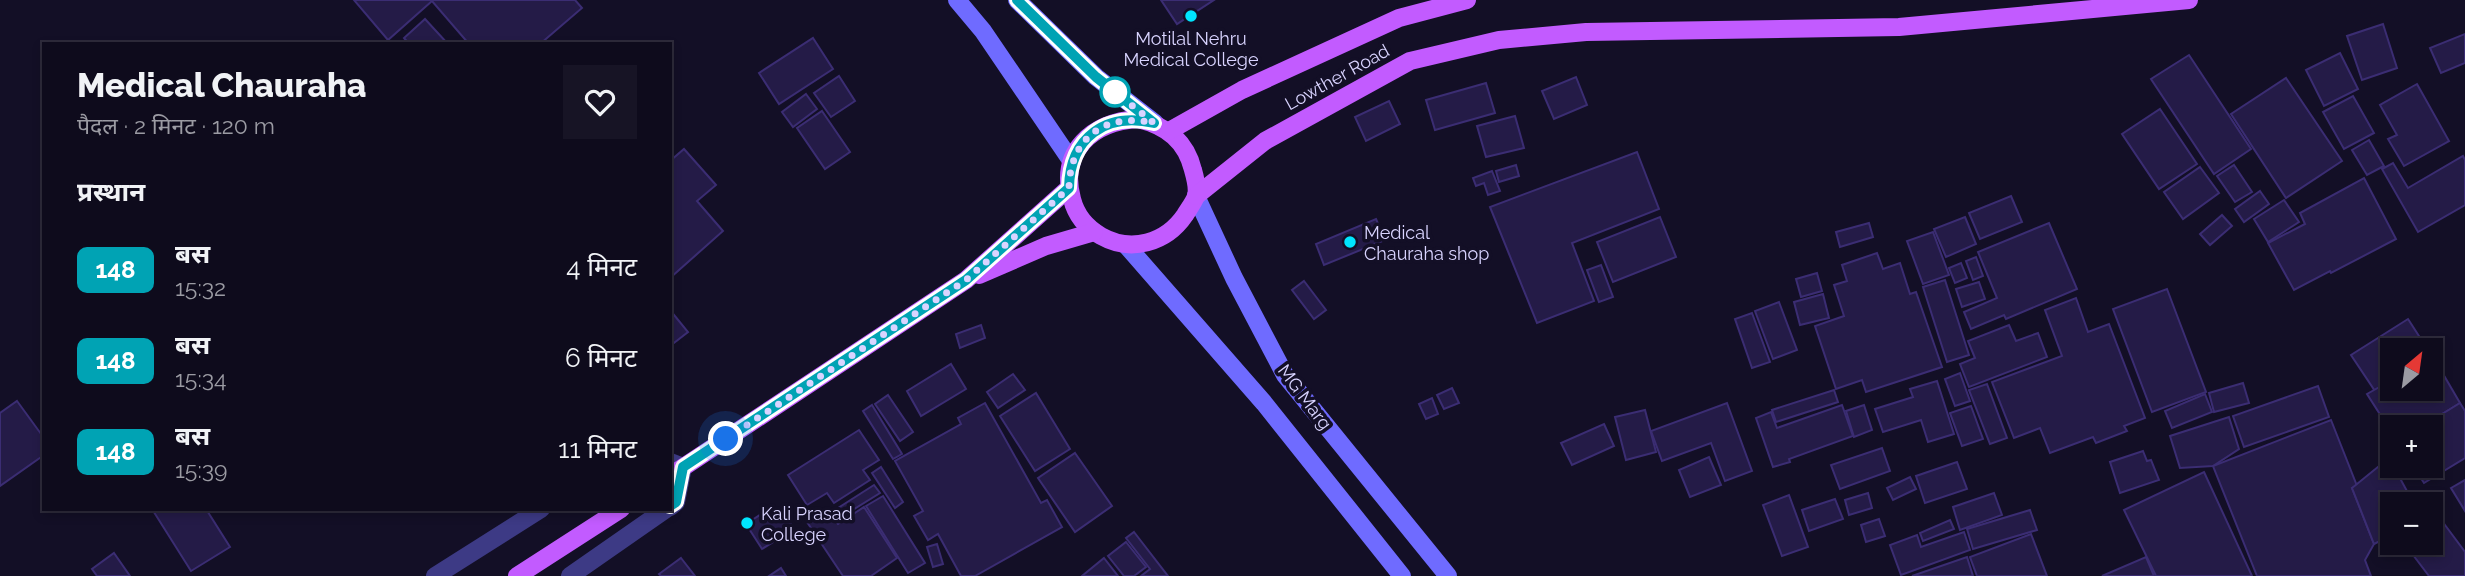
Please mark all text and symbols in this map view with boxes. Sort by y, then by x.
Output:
marker: Motilal Nehru Medical College [1183,8,1199,24]
place label: Motilal Nehru Medical College [1123,28,1259,70]
street label: Lowther Road [1281,40,1393,114]
button: heart [563,65,637,139]
text: Medical Chauraha [77,66,366,105]
unlabelled marker [1100,77,1130,107]
text: पैदल · 2 मिनट · 120 m [77,112,275,139]
text: प्रस्थान [77,177,145,207]
place label: Medical Chauraha shop [1364,222,1489,264]
marker: Medical Chauraha shop [1342,234,1358,250]
text: बस [175,239,210,269]
text: 4 मिनट [566,252,637,282]
text: 148 [95,255,136,284]
text: 15:32 [175,274,226,301]
text: बस [175,330,210,360]
north arrow [2380,338,2443,401]
map controls [2380,338,2443,555]
text: 6 मिनट [565,343,637,373]
text: 148 [95,346,136,375]
street label: MG Marg [1274,360,1336,434]
text: 15:34 [175,365,227,392]
button: + [2380,415,2443,478]
text: बस [175,421,210,451]
your location [708,421,743,456]
text: 11 मिनट [558,434,637,464]
text: 148 [95,437,136,466]
text: 15:39 [175,456,227,483]
button: − [2380,492,2443,555]
place label: Kali Prasad College [761,503,853,545]
marker: Kali Prasad College [739,515,755,531]

